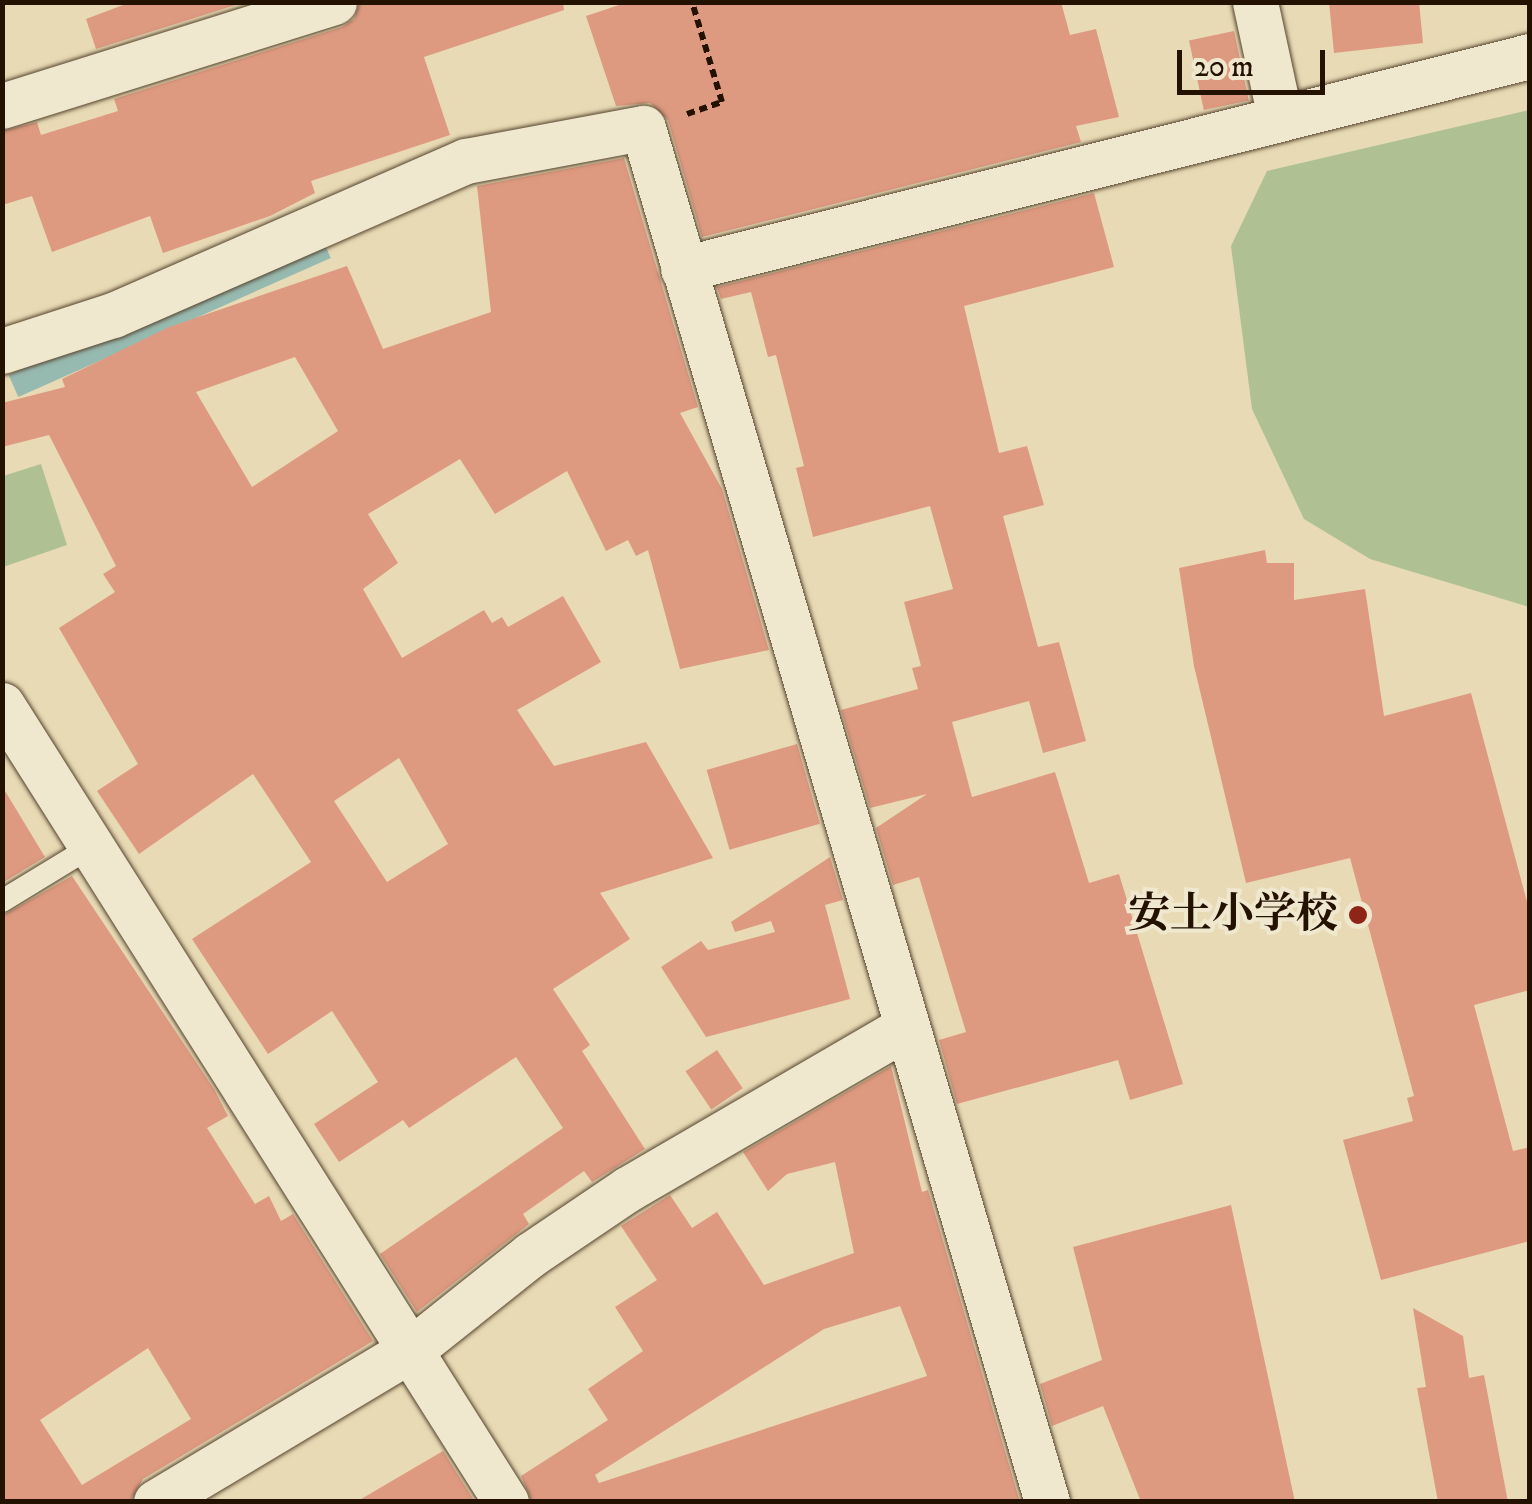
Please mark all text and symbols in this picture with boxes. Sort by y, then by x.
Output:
scale bar [1182,30,1330,92]
text: 20 m [1194,49,1254,86]
place label: 安土小学校 [1128,890,1338,940]
marker: 安土小学校 [1347,904,1369,926]

